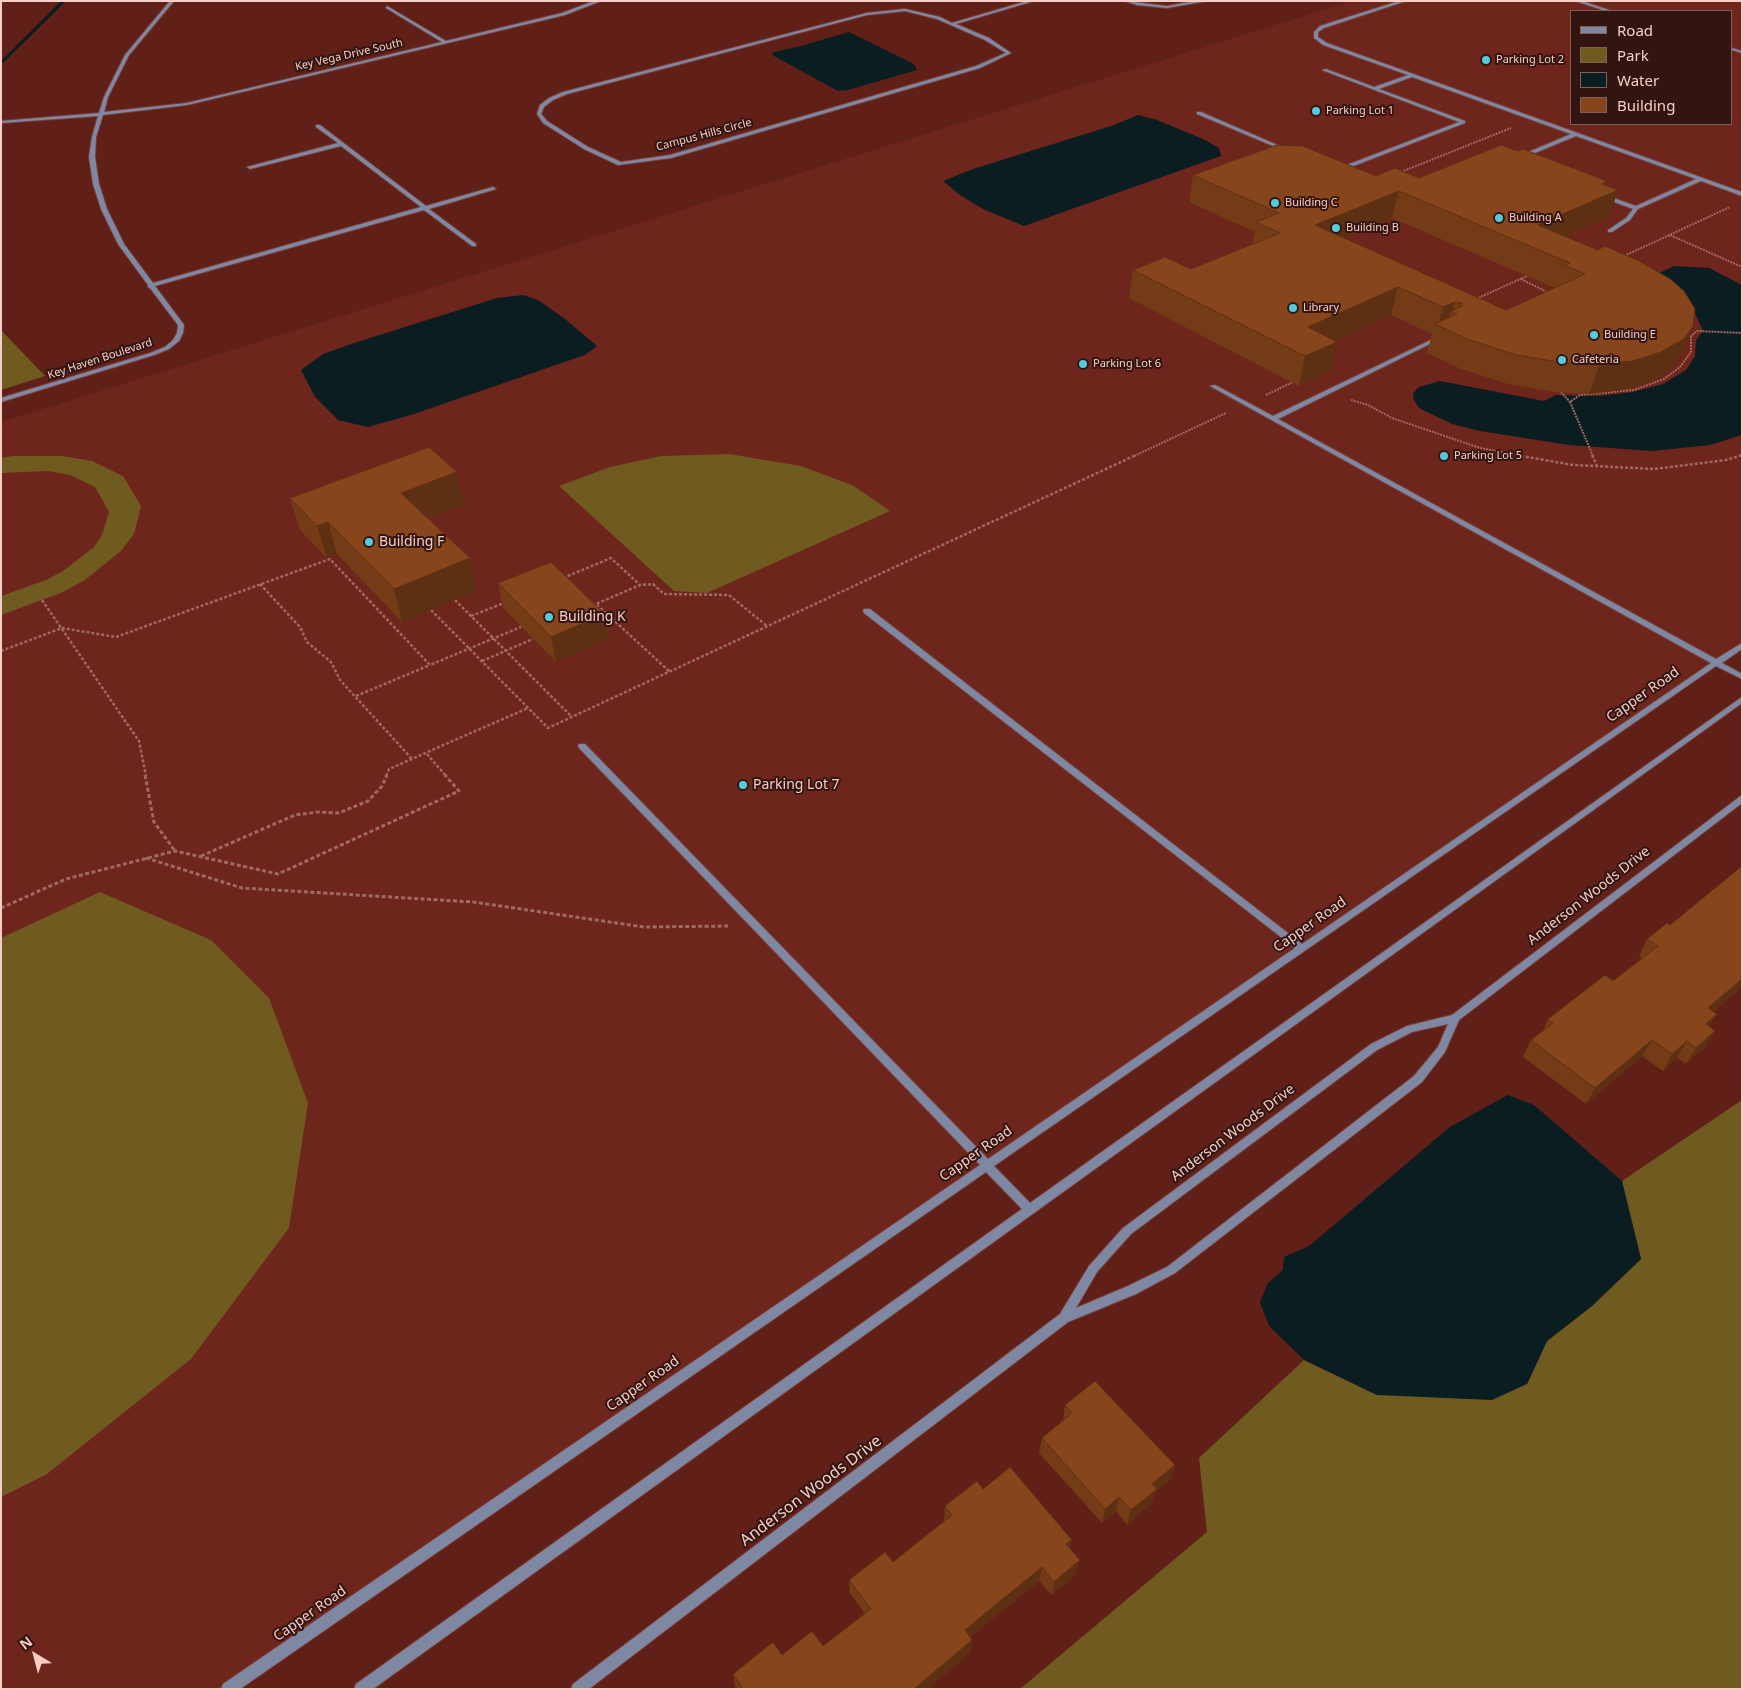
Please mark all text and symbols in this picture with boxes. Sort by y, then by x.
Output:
legend [1570,10,1733,125]
text: Road [1617,20,1653,40]
street label: Key Vega Drive South [294,36,404,74]
text: Park [1617,45,1649,65]
place label: Parking Lot 2 [1496,53,1564,67]
marker: Parking Lot 2 [1480,54,1492,66]
text: Water [1617,70,1659,90]
text: Building [1617,95,1675,115]
place label: Parking Lot 1 [1326,104,1394,118]
marker: Parking Lot 1 [1310,105,1322,117]
street label: Campus Hills Circle [655,116,753,154]
place label: Building C [1285,196,1338,210]
marker: Building C [1269,197,1281,209]
place label: Building A [1509,211,1562,225]
marker: Building A [1493,212,1505,224]
place label: Building B [1346,221,1399,235]
marker: Building B [1330,222,1342,234]
place label: Library [1303,301,1339,315]
marker: Library [1287,302,1299,314]
place label: Building E [1604,328,1656,342]
marker: Building E [1588,329,1600,341]
street label: Key Haven Boulevard [46,336,154,382]
place label: Cafeteria [1572,353,1619,367]
marker: Cafeteria [1556,354,1568,366]
place label: Parking Lot 6 [1093,357,1161,371]
marker: Parking Lot 6 [1077,358,1089,370]
place label: Parking Lot 5 [1454,449,1522,463]
marker: Parking Lot 5 [1438,450,1450,462]
place label: Building F [379,534,444,550]
marker: Building F [363,536,375,548]
place label: Building K [559,609,626,625]
marker: Building K [543,611,555,623]
street label: Capper Road [1603,664,1683,726]
place label: Parking Lot 7 [753,777,840,793]
marker: Parking Lot 7 [737,779,749,791]
street label: Anderson Woods Drive [1524,843,1654,949]
street label: Capper Road [1270,894,1350,956]
street label: Anderson Woods Drive [1168,1081,1298,1185]
street label: Capper Road [936,1123,1016,1185]
street label: Capper Road [603,1353,683,1415]
street label: Anderson Woods Drive [736,1432,886,1550]
street label: Capper Road [270,1583,350,1645]
north arrow [10,1630,60,1680]
text: N [15,1632,36,1654]

